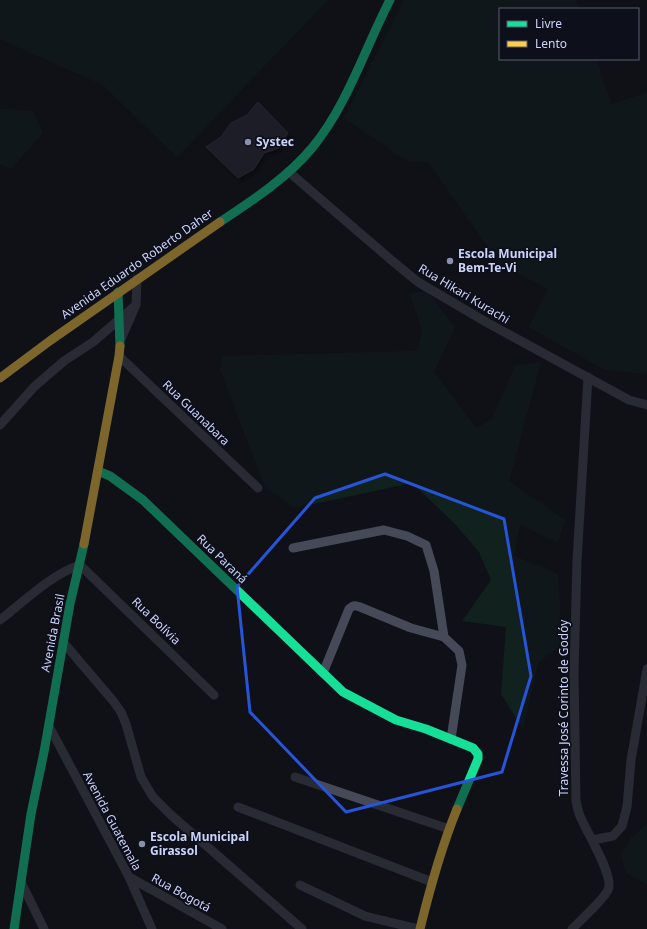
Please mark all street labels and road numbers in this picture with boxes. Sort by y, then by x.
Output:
street label: Avenida Eduardo Roberto Daher [57,204,216,323]
street label: Rua Hikari Kurachi [415,260,513,328]
street label: Rua Guanabara [159,376,234,449]
street label: Rua Paraná [193,530,251,587]
street label: Avenida Brasil [37,592,68,674]
street label: Rua Bolívia [128,593,185,648]
street label: Travessa José Corinto de Godóy [555,619,572,796]
street label: Avenida Guatemala [79,768,146,873]
street label: Rua Bogotá [148,869,214,916]

